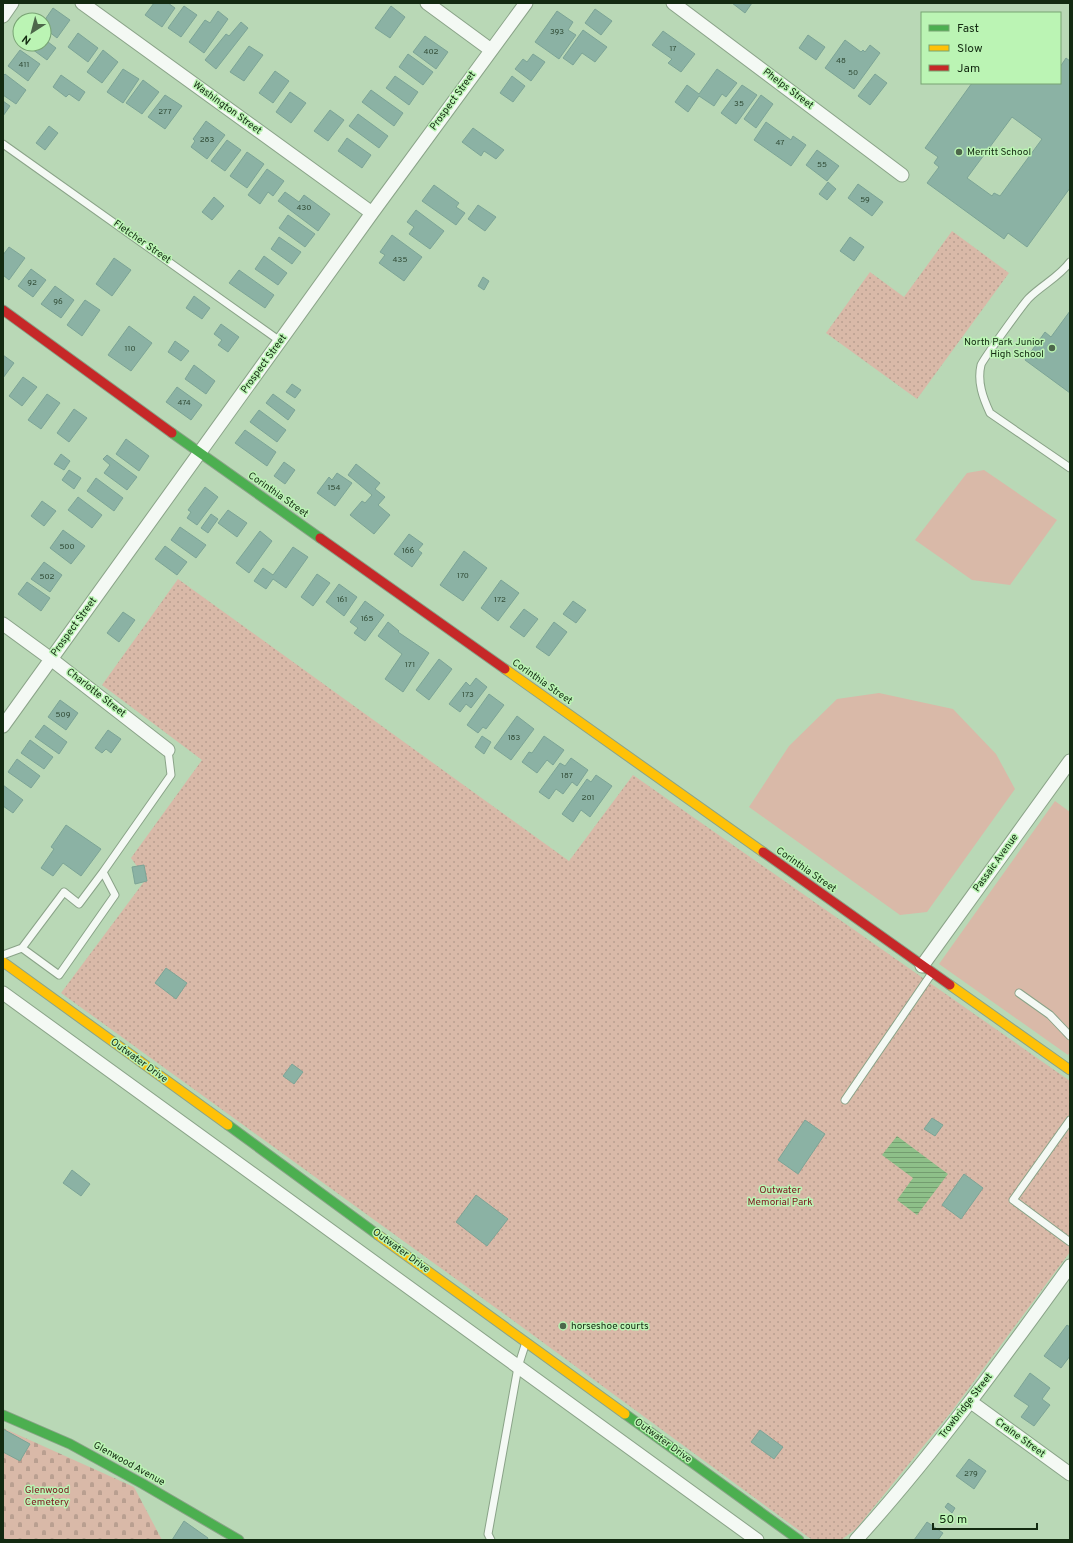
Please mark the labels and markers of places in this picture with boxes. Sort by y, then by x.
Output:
place label: Merritt School [967,146,1031,159]
marker: Merritt School [954,147,964,157]
place label: North Park Junior High School [964,336,1044,361]
marker: North Park Junior High School [1047,343,1057,353]
place label: horseshoe courts [571,1320,649,1333]
marker: horseshoe courts [558,1321,568,1331]

